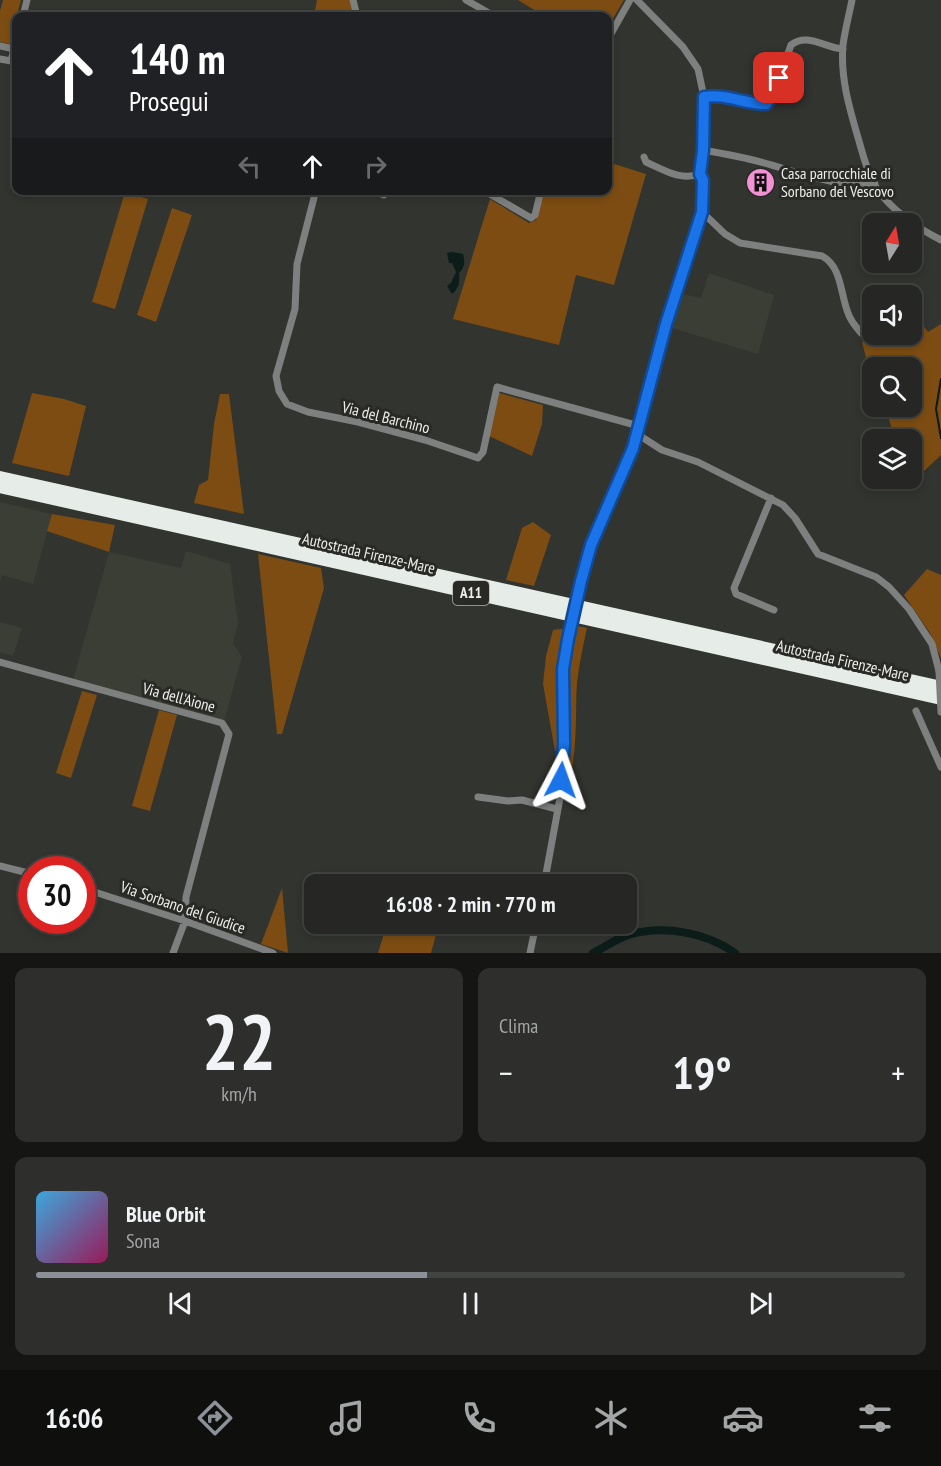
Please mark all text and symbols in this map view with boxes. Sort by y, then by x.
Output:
text: 140 m [129,31,226,86]
icon: ahead [30,36,108,114]
pin [753,52,804,103]
icon: arrive [762,61,795,94]
text: Prosegui [129,84,209,118]
icon: left [233,150,266,183]
icon: ahead [296,150,329,183]
icon: right [359,150,392,183]
place label: Casa parrocchiale di Sorbano del Vescovo [781,163,894,201]
building icon: Casa parrocchiale di Sorbano del Vescovo [744,166,776,198]
north arrow [862,213,922,273]
map controls [862,213,922,489]
button: sound [862,285,922,345]
button: search [862,357,922,417]
street label: Via del Barchino [339,396,432,438]
button: layers [862,429,922,489]
street label: Autostrada Firenze-Mare [301,528,437,578]
road number: A11 [453,581,489,605]
street label: Autostrada Firenze-Mare [775,635,911,685]
street label: Via dell'Aione [139,677,218,716]
position arrow [529,748,593,812]
speed limit sign: 30 [18,856,96,934]
street label: Via Sorbano del Giudice [117,876,248,938]
text: 16:08 · 2 min · 770 m [385,890,556,918]
text: 22 [202,991,276,1092]
text: Clima [499,1013,538,1039]
text: 19° [672,1043,732,1101]
text: − [499,1051,513,1094]
text: + [891,1051,905,1094]
text: km/h [221,1081,257,1107]
text: Blue Orbit [126,1200,205,1228]
text: Sona [126,1228,160,1254]
icon: previous [164,1287,197,1320]
icon: pause [454,1287,487,1320]
icon: next [744,1287,777,1320]
icon: directions [194,1397,236,1439]
icon: music [326,1397,368,1439]
icon: phone [458,1397,500,1439]
icon: climate [590,1397,632,1439]
icon: car [722,1397,764,1439]
icon: filters [854,1397,896,1439]
text: 16:06 [45,1401,103,1435]

